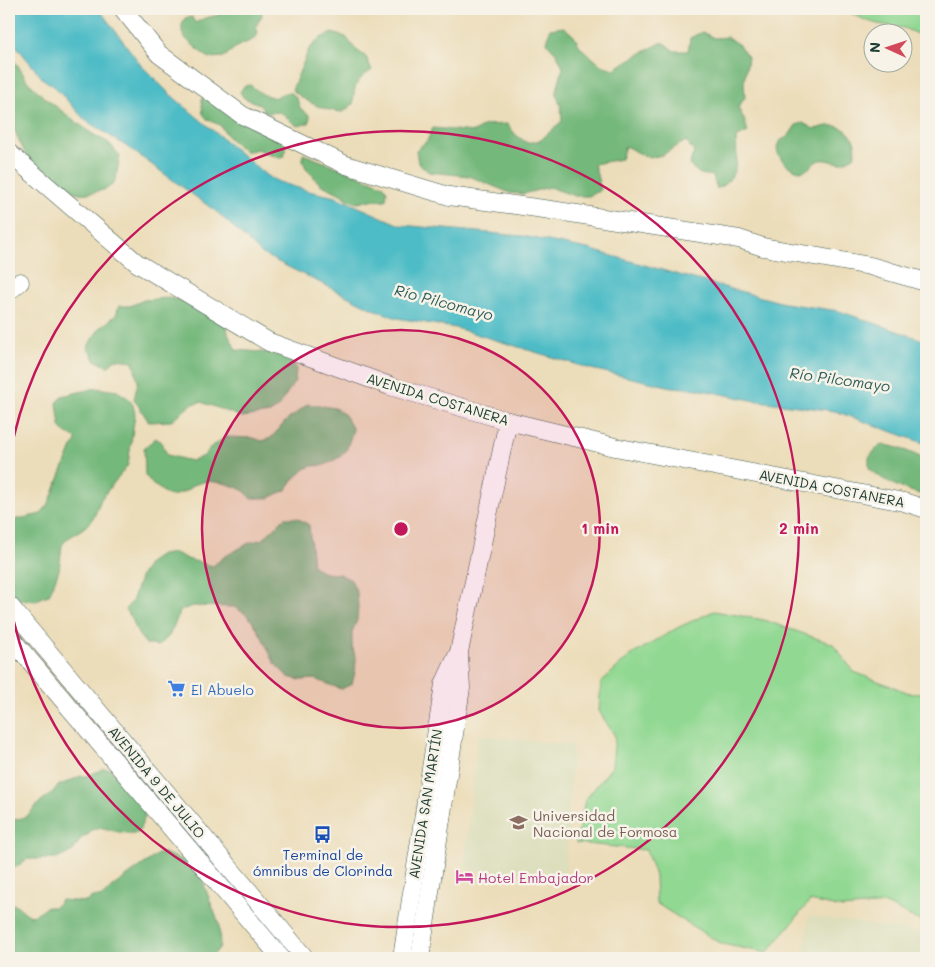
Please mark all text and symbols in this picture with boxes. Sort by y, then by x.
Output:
north arrow [862,22,912,72]
text: N [865,41,884,53]
water label: Río Pilcomayo [392,279,496,325]
water label: Río Pilcomayo [788,362,892,396]
street label: AVENIDA COSTANERA [364,368,512,430]
street label: AVENIDA COSTANERA [757,465,907,511]
text: 1 min [581,518,619,538]
text: 2 min [779,518,819,538]
centre of rings [392,520,410,538]
supermarket icon: El Abuelo [167,679,187,699]
place label: El Abuelo [191,680,254,699]
street label: AVENIDA 9 DE JULIO [104,722,210,842]
street label: AVENIDA SAN MARTÍN [404,728,446,880]
place label: Universidad Nacional de Formosa [533,806,678,841]
school or university icon: Universidad Nacional de Formosa [509,813,529,833]
bus stop icon: Terminal de ómnibus de Clorinda [313,824,333,844]
place label: Terminal de ómnibus de Clorinda [253,845,393,880]
hotel icon: Hotel Embajador [454,867,474,887]
place label: Hotel Embajador [478,868,594,887]

